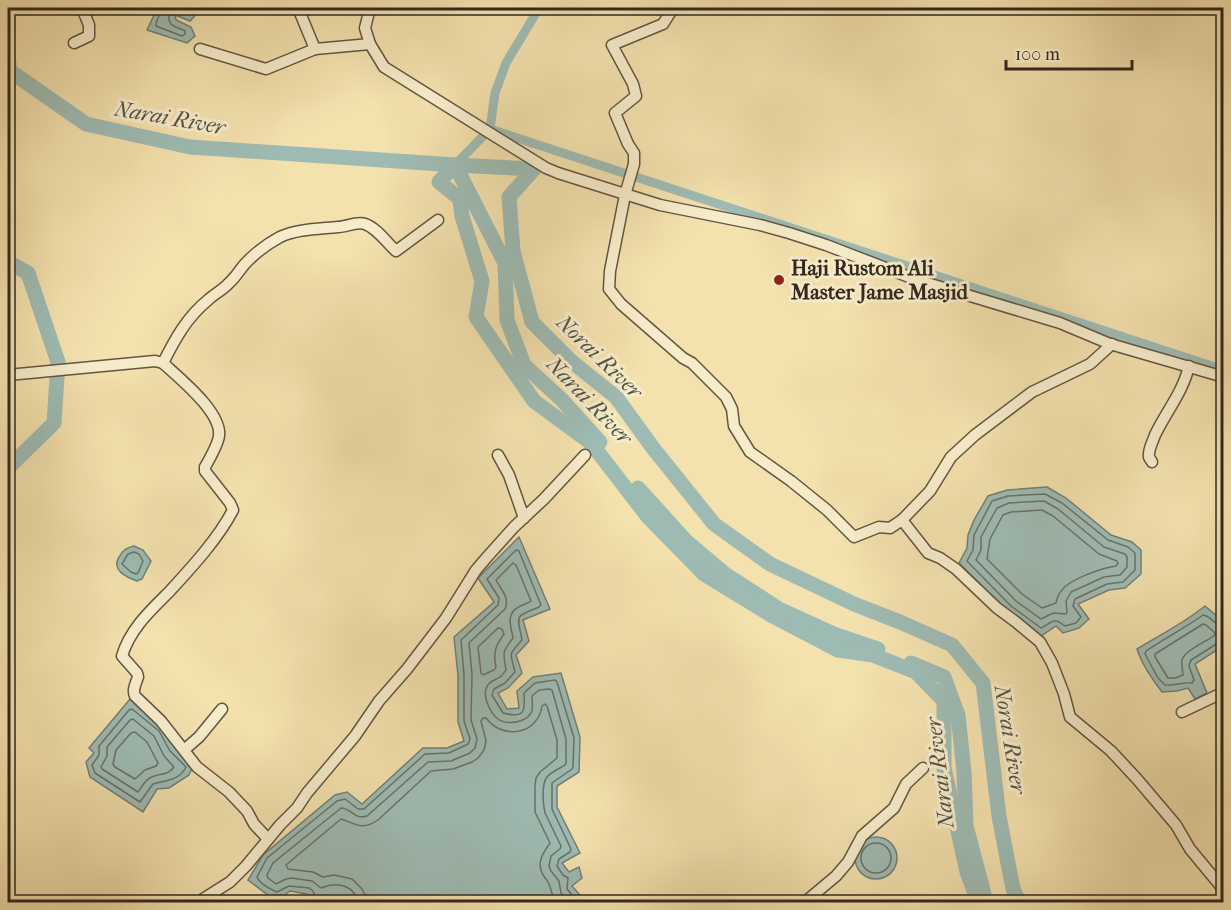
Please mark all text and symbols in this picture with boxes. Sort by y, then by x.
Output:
scale bar [1006,33,1132,71]
text: 100 m [1015,44,1060,65]
water label: Narai River [111,95,229,141]
place label: Haji Rustom Ali Master Jame Masjid [790,256,969,304]
marker: Haji Rustom Ali Master Jame Masjid [772,273,786,287]
water label: Norai River [550,309,649,406]
water label: Narai River [540,351,639,452]
water label: Norai River [988,682,1032,797]
water label: Narai River [920,714,960,831]

